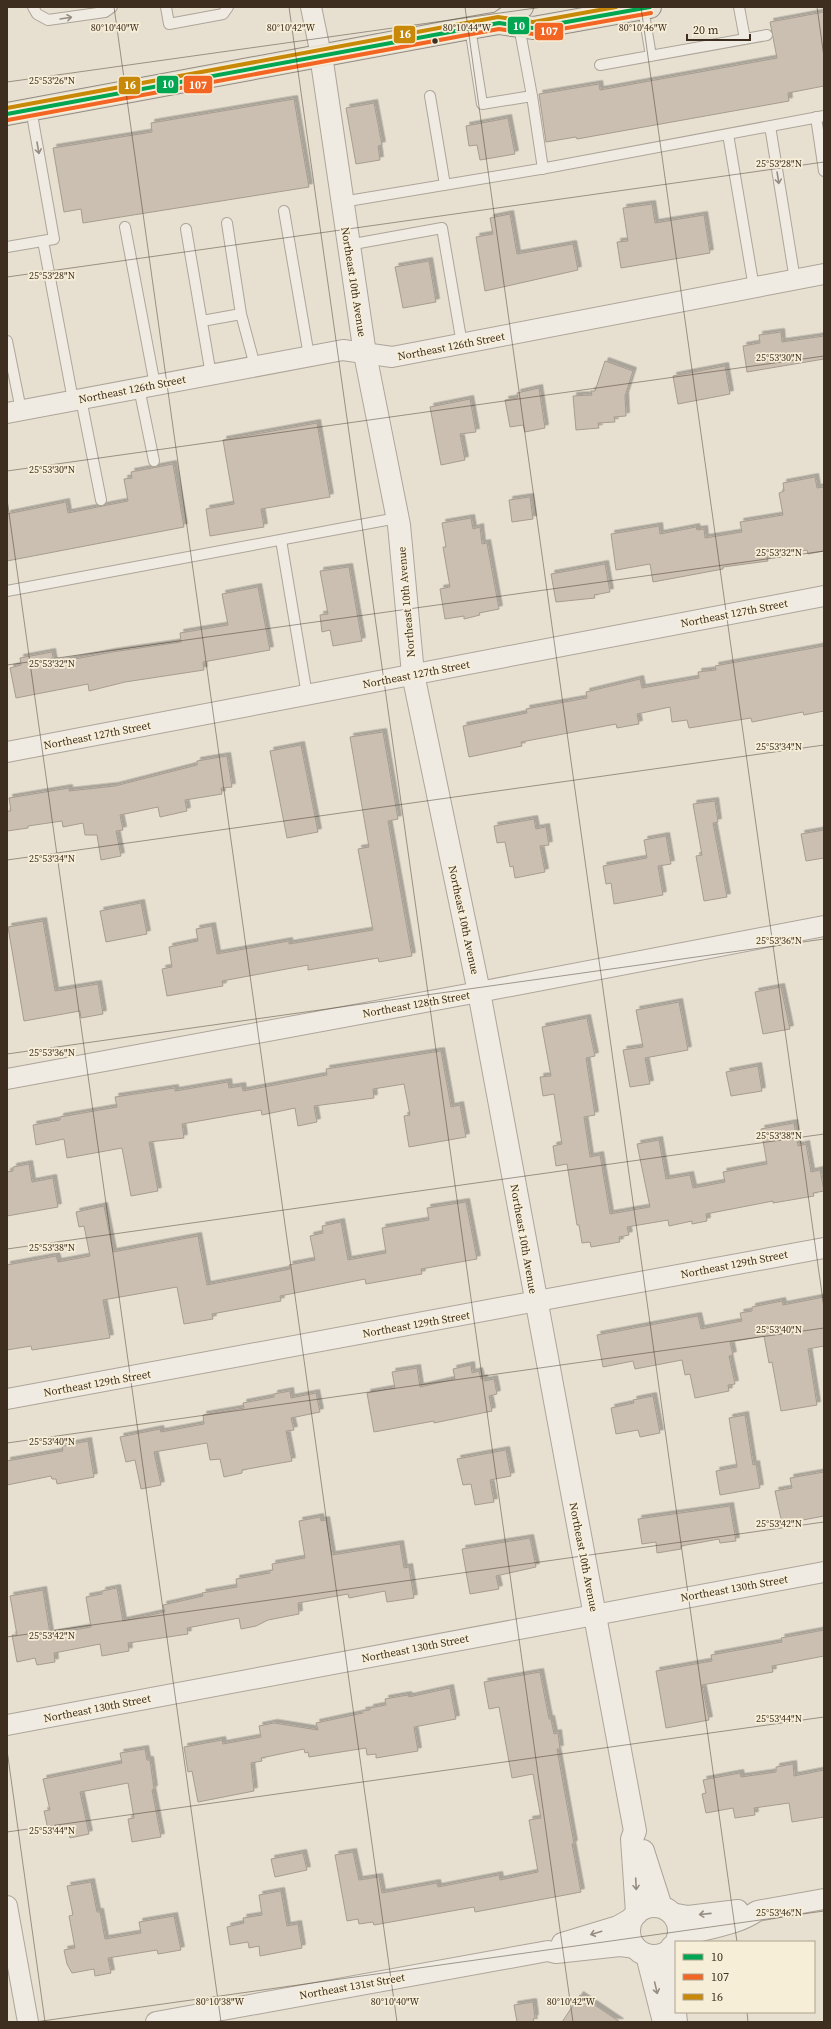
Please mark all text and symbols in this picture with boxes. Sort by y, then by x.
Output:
one-way arrow [59,14,72,22]
line badge: 10 [507,16,530,35]
scale bar [687,16,750,42]
text: 10 [513,19,525,34]
text: 80°10'40"W [91,21,140,34]
text: 80°10'42"W [267,21,316,34]
text: 80°10'44"W [443,21,492,34]
text: 80°10'46"W [619,21,668,34]
line badge: 107 [534,22,564,41]
text: 20 m [693,22,719,38]
text: 107 [540,24,558,39]
line badge: 16 [393,25,416,44]
text: 16 [399,27,411,42]
unlabelled marker [430,36,440,46]
text: 25°53'26"N [29,74,75,87]
line badge: 10 [156,75,179,94]
line badge: 107 [183,75,213,94]
line badge: 16 [118,76,141,95]
text: 10 [162,77,174,92]
text: 16 [124,78,136,93]
text: 107 [189,78,207,93]
one-way arrow [34,141,42,154]
text: 25°53'28"N [756,157,802,170]
one-way arrow [774,171,782,184]
street label: Northeast 10th Avenue [337,226,370,338]
text: 25°53'28"N [29,269,75,282]
street label: Northeast 126th Street [396,329,506,364]
text: 25°53'30"N [756,351,802,364]
street label: Northeast 126th Street [77,372,187,407]
text: 25°53'30"N [29,463,75,476]
street label: Northeast 10th Avenue [394,546,419,658]
text: 25°53'32"N [756,546,802,559]
street label: Northeast 127th Street [679,596,789,631]
text: 25°53'32"N [29,657,75,670]
street label: Northeast 127th Street [361,657,471,692]
street label: Northeast 127th Street [42,718,152,753]
text: 25°53'34"N [756,740,802,753]
text: 25°53'34"N [29,852,75,865]
street label: Northeast 10th Avenue [445,864,482,976]
text: 25°53'36"N [756,934,802,947]
street label: Northeast 128th Street [361,988,471,1021]
text: 25°53'36"N [29,1046,75,1059]
text: 25°53'38"N [756,1129,802,1142]
street label: Northeast 10th Avenue [506,1183,541,1295]
text: 25°53'38"N [29,1241,75,1254]
street label: Northeast 129th Street [679,1247,789,1282]
street label: Northeast 129th Street [361,1308,471,1341]
text: 25°53'40"N [756,1323,802,1336]
street label: Northeast 129th Street [42,1367,152,1400]
text: 25°53'40"N [29,1435,75,1448]
street label: Northeast 10th Avenue [566,1501,602,1613]
text: 25°53'42"N [756,1517,802,1530]
street label: Northeast 130th Street [679,1572,789,1605]
text: 25°53'42"N [29,1629,75,1642]
street label: Northeast 130th Street [360,1631,470,1666]
street label: Northeast 130th Street [42,1691,152,1726]
text: 25°53'44"N [756,1712,802,1725]
text: 25°53'44"N [29,1824,75,1837]
one-way arrow [632,1877,640,1890]
text: 25°53'46"N [756,1906,802,1919]
one-way arrow [699,1910,712,1918]
one-way arrow [590,1930,603,1937]
legend [675,1941,815,2013]
text: 10 [711,1949,723,1965]
text: 107 [711,1969,729,1985]
street label: Northeast 131st Street [298,1970,406,2003]
one-way arrow [653,1981,660,1994]
text: 16 [711,1989,723,2005]
text: 80°10'38"W [196,1995,245,2008]
text: 80°10'40"W [371,1995,420,2008]
text: 80°10'42"W [547,1995,596,2008]

